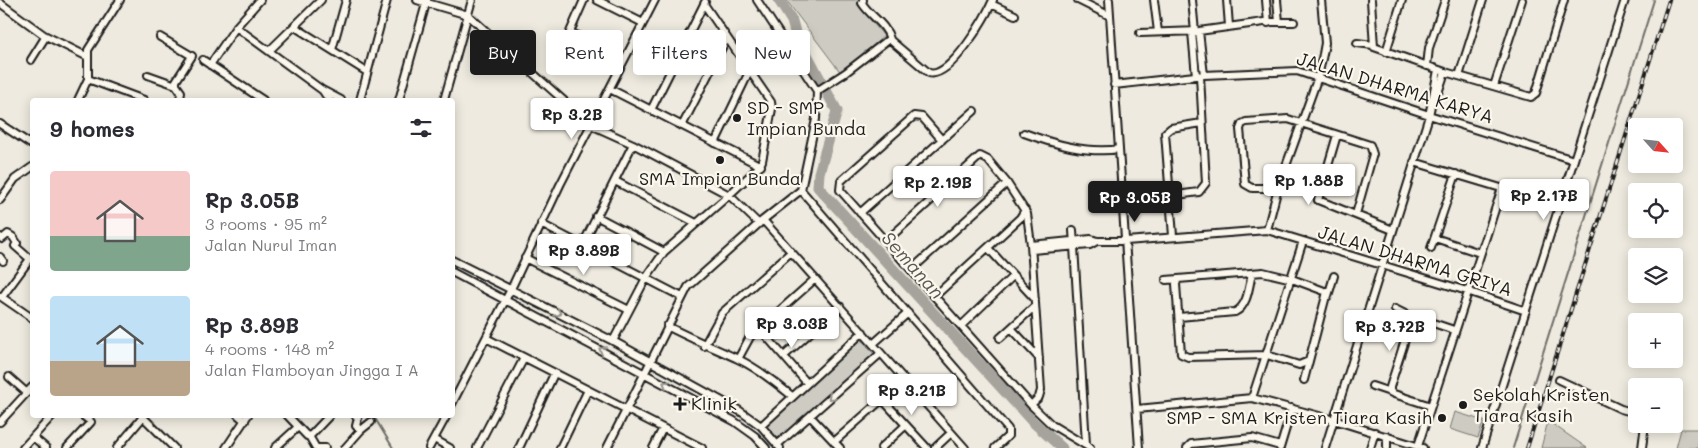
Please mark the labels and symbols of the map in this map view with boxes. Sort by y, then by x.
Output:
street label: JALAN DHARMA KARYA [1294,46,1496,128]
place label: SD - SMP Impian Bunda [747,95,866,140]
pin: Rp 3.2B [526,98,618,140]
marker: SD - SMP Impian Bunda [731,112,743,124]
north arrow [1628,118,1682,172]
marker: SMA Impian Bunda [714,154,726,166]
pin: Rp 1.88B [1257,164,1361,206]
place label: SMA Impian Bunda [639,166,801,190]
pin: Rp 2.19B [886,166,990,208]
pin: Rp 2.17B [1492,178,1596,221]
pin: Rp 3.05B [1083,180,1187,223]
street label: JALAN DHARMA GRIYA [1315,219,1515,301]
water label: Semanan [877,226,950,304]
pin: Rp 3.89B [532,234,636,276]
pin: Rp 3.03B [740,306,844,349]
one-way arrow [552,307,561,317]
pin: Rp 3.72B [1338,310,1442,352]
one-way arrow [598,346,607,356]
pin: Rp 3.21B [860,374,964,416]
one-way arrow [663,380,672,390]
place label: Sekolah Kristen Tiara Kasih [1473,382,1609,427]
place label: Klinik [691,391,737,415]
one-way arrow [828,391,837,400]
marker: Klinik [673,397,687,411]
marker: Sekolah Kristen Tiara Kasih [1457,399,1469,411]
place label: SMP - SMA Kristen Tiara Kasih [1166,405,1432,429]
marker: SMP - SMA Kristen Tiara Kasih [1436,412,1448,424]

